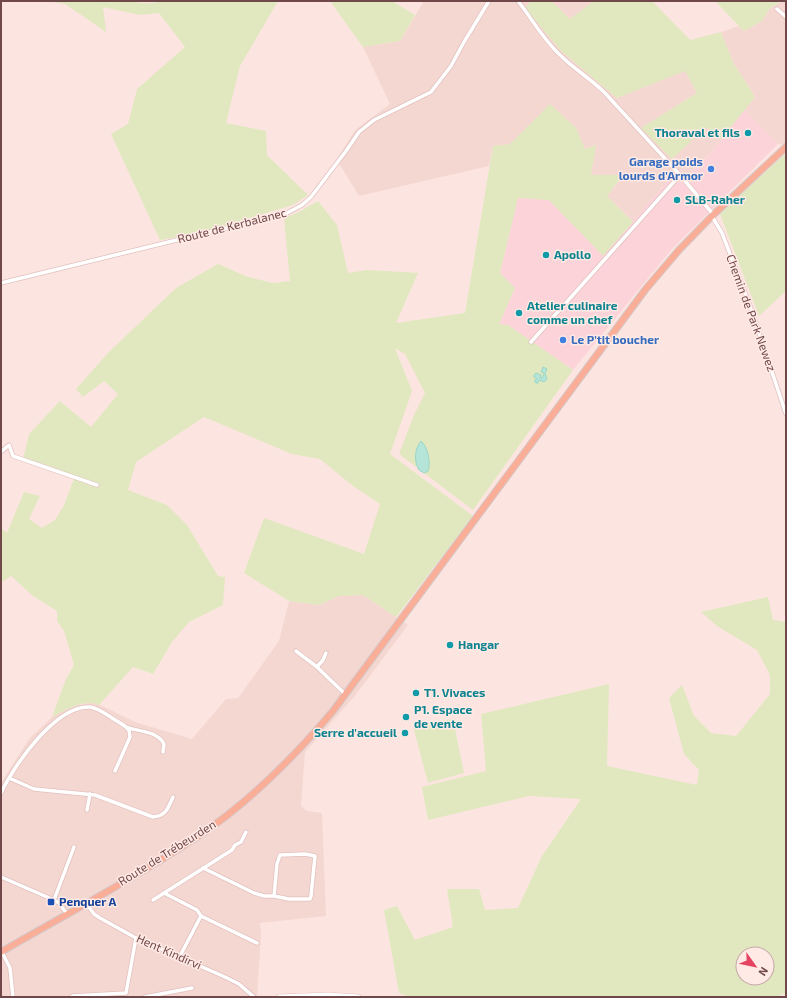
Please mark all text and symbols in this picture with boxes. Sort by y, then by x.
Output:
place label: Thoraval et fils [654,125,740,139]
marker: Thoraval et fils [743,128,753,138]
place label: Garage poids lourds d'Armor [619,154,703,182]
marker: Garage poids lourds d'Armor [706,164,716,174]
place label: SLB-Raher [685,192,745,206]
marker: SLB-Raher [672,195,682,205]
street label: Route de Kerbalanec [176,205,288,245]
place label: Apollo [554,247,591,261]
marker: Apollo [541,250,551,260]
street label: Chemin de Park Newez [724,252,780,373]
place label: Atelier culinaire comme un chef [527,298,618,326]
marker: Atelier culinaire comme un chef [514,308,524,318]
place label: Le P'tit boucher [571,332,659,346]
marker: Le P'tit boucher [558,335,568,345]
place label: Hangar [458,637,499,651]
marker: Hangar [445,640,455,650]
place label: T1. Vivaces [424,685,485,699]
marker: T1. Vivaces [411,688,421,698]
place label: P1. Espace de vente [414,702,472,730]
marker: P1. Espace de vente [401,712,411,722]
place label: Serre d'accueil [314,725,397,739]
marker: Serre d'accueil [400,728,410,738]
street label: Route de Trébeurden [115,816,218,888]
place label: Penquer A [59,894,117,908]
marker: Penquer A [46,897,56,907]
street label: Hent Kindirvi [135,931,204,972]
north arrow [735,946,775,986]
text: N [756,965,771,979]

